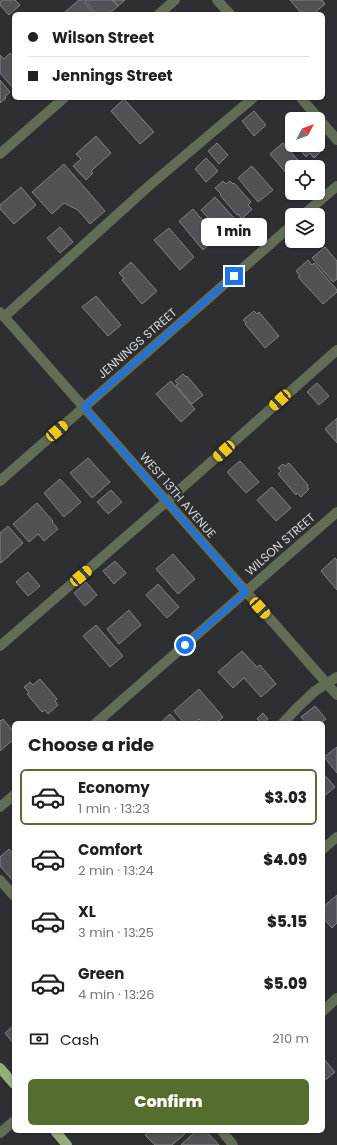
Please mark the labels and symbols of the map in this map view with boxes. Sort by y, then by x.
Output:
north arrow [285,112,325,152]
callout: 1 min [201,218,267,246]
route end [225,267,243,285]
street label: JENNINGS STREET [94,303,181,382]
car [267,388,293,412]
car [44,419,70,443]
car [211,439,237,463]
street label: WEST 13TH AVENUE [136,448,220,542]
street label: WILSON STREET [241,509,319,579]
car [68,564,94,588]
car [248,595,272,621]
route start [176,636,194,654]

